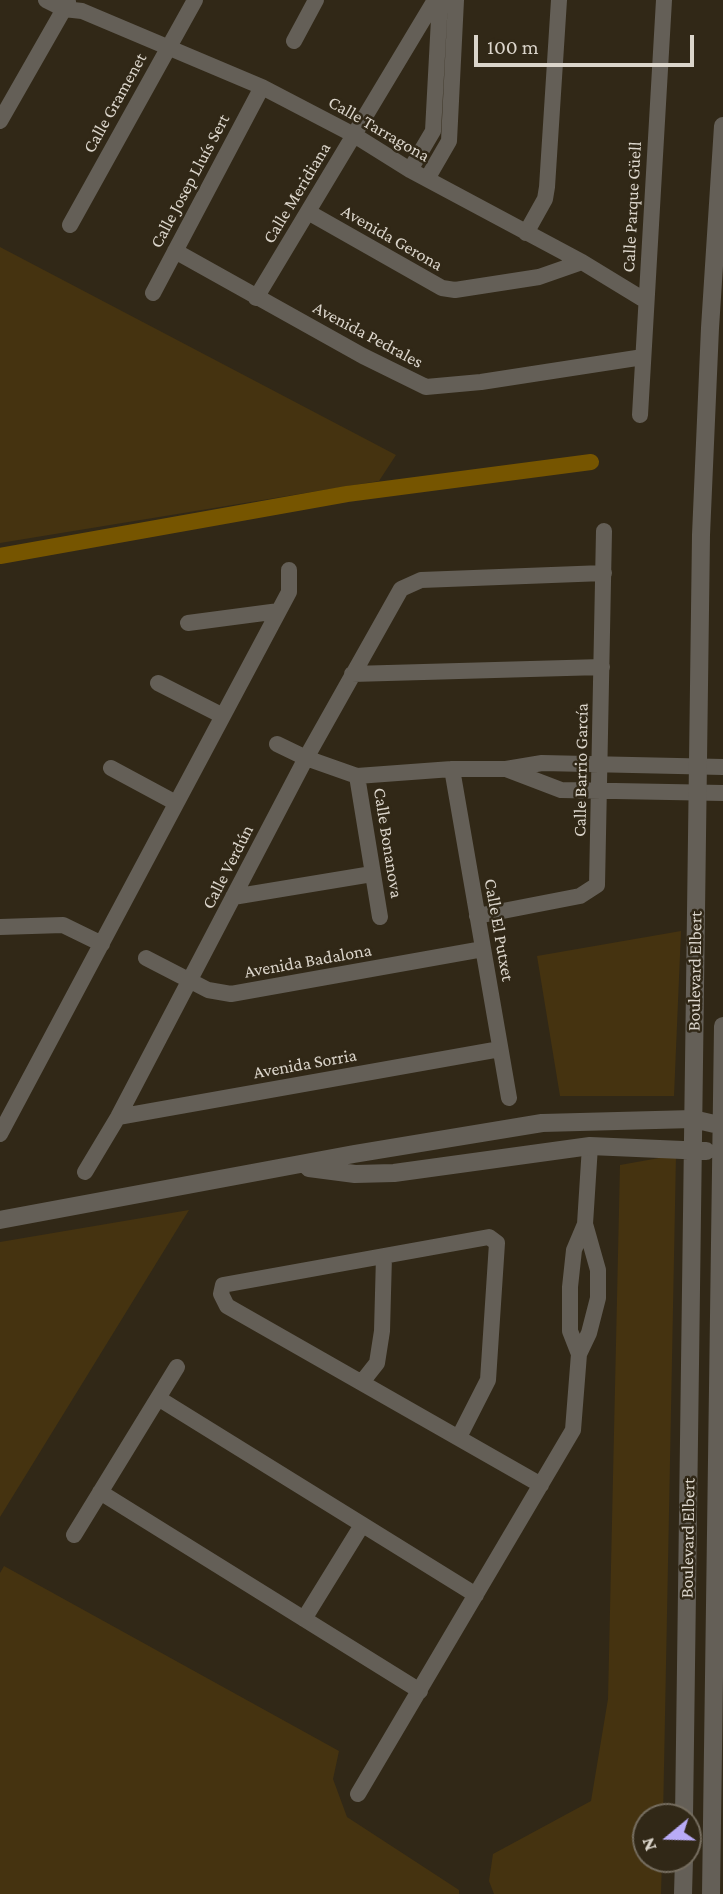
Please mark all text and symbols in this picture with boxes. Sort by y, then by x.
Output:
scale bar [478,21,698,65]
text: 100 m [487,35,539,59]
street label: Calle Gramenet [79,49,151,157]
street label: Calle Tarragona [324,91,434,167]
street label: Calle Josep Lluís Sert [146,110,234,252]
street label: Calle Meridiana [258,139,336,247]
street label: Calle Parque Güell [618,141,646,273]
street label: Avenida Gerona [337,200,447,276]
street label: Avenida Pedrales [309,297,427,373]
street label: Calle Barrio García [569,703,593,837]
street label: Calle Bonanova [369,786,407,900]
street label: Calle Verdún [198,821,258,913]
street label: Calle El Putxet [479,877,519,983]
street label: Boulevard Elbert [683,911,707,1031]
street label: Avenida Badalona [243,939,373,983]
street label: Avenida Sorria [252,1044,358,1084]
street label: Boulevard Elbert [676,1478,700,1598]
north arrow [632,1803,702,1873]
text: N [637,1835,661,1854]

